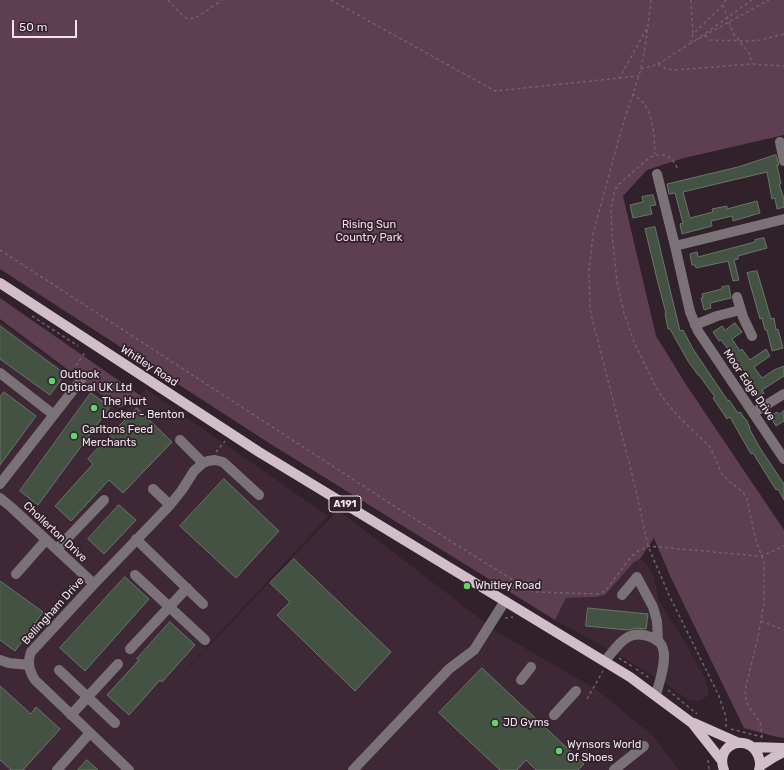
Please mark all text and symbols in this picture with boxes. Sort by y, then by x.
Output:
scale bar [14,12,79,38]
text: 50 m [19,20,47,34]
park label: Rising Sun Country Park [336,218,402,244]
street label: Whitley Road [118,343,180,389]
street label: Moor Edge Drive [720,347,778,423]
place label: Outlook Optical UK Ltd [60,368,132,394]
marker: Outlook Optical UK Ltd [47,376,57,386]
place label: The Hurt Locker - Benton [102,395,184,421]
marker: The Hurt Locker - Benton [89,403,99,413]
place label: Carltons Feed Merchants [82,423,153,449]
marker: Carltons Feed Merchants [69,431,79,441]
road number: A191 [329,496,361,512]
street label: Chollerton Drive [20,499,90,565]
street label: Bellingham Drive [19,574,87,648]
place label: Whitley Road [475,579,541,593]
marker: Whitley Road [462,581,472,591]
place label: JD Gyms [503,716,549,730]
marker: JD Gyms [490,718,500,728]
place label: Wynsors World Of Shoes [567,738,641,764]
marker: Wynsors World Of Shoes [554,746,564,756]

